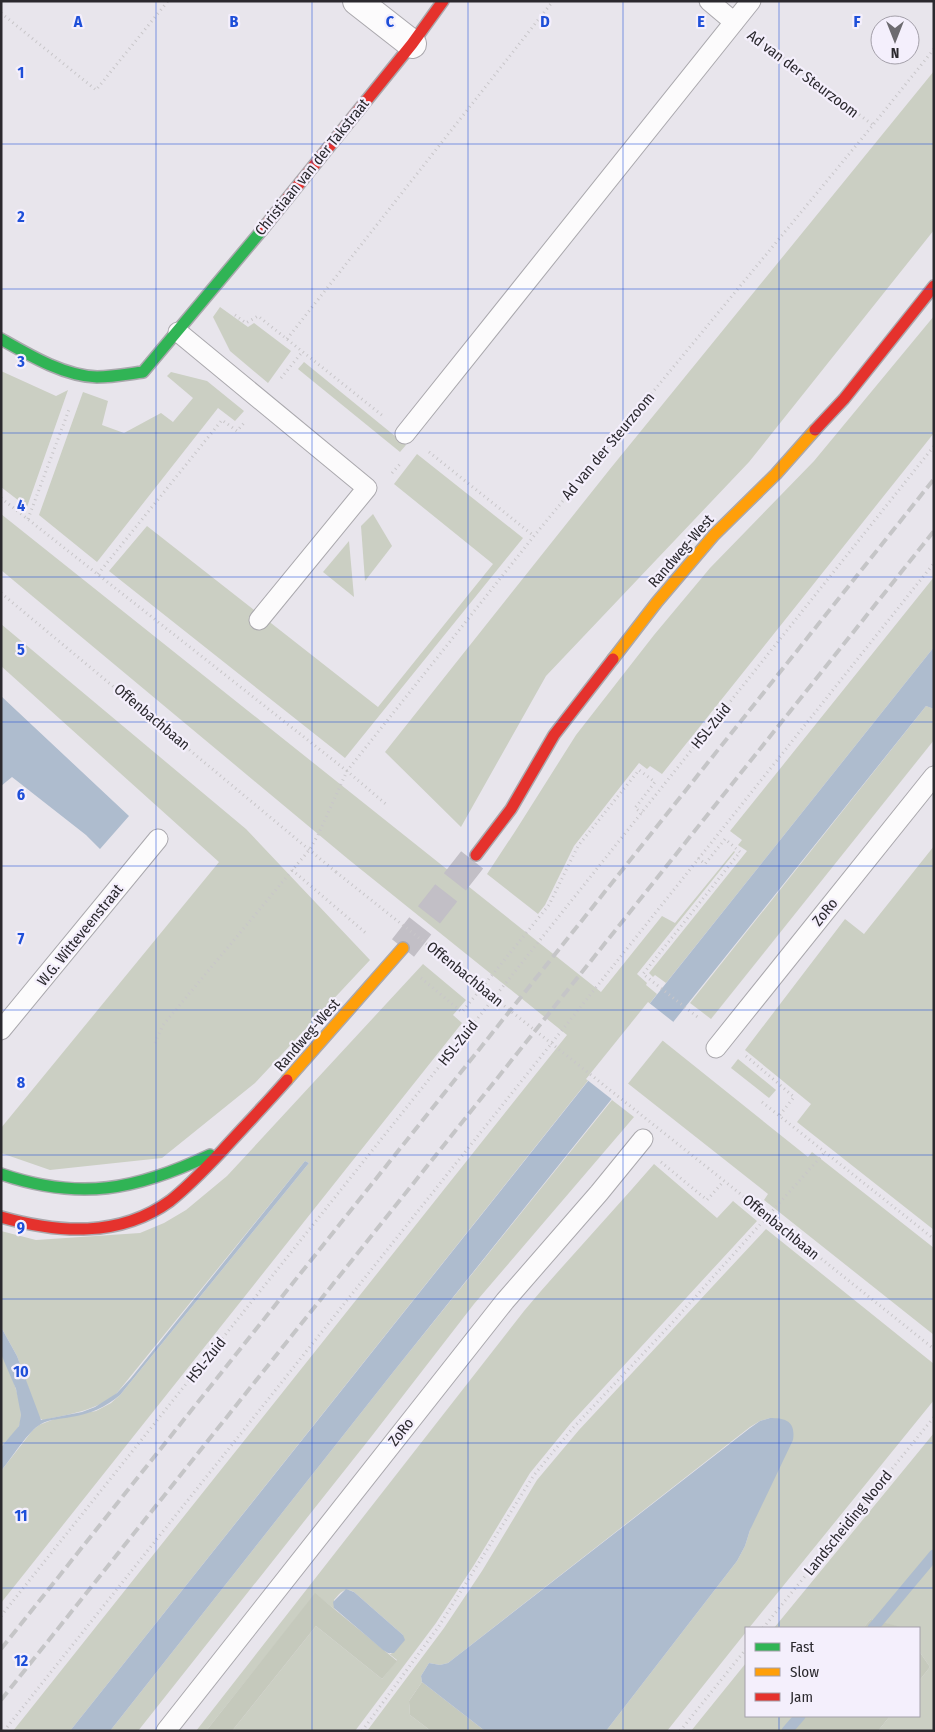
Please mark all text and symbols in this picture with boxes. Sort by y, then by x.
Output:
text: A [73,12,83,31]
text: B [230,12,239,31]
text: C [386,12,395,31]
text: D [540,12,550,31]
text: E [697,12,705,31]
text: F [853,12,861,31]
north arrow [870,15,920,65]
street label: Ad van der Steurzoom [744,26,862,122]
text: N [891,44,899,61]
text: 1 [18,63,24,82]
street label: Christiaan van der Takstraat [251,95,373,239]
text: 2 [16,207,25,226]
text: 3 [16,352,25,371]
street label: Ad van der Steurzoom [558,389,658,503]
text: 4 [17,496,25,515]
street label: Randweg-West [644,511,718,591]
text: 5 [17,640,25,659]
street label: Offenbachbaan [110,680,194,754]
street label: HSL-Zuid [687,700,735,752]
text: 6 [17,785,25,804]
street label: W.G. Witteveenstraat [33,880,127,990]
street label: ZoRo [808,894,842,930]
text: 7 [18,929,25,948]
street label: Offenbachbaan [423,938,507,1010]
street label: Randweg-West [270,995,344,1075]
street label: HSL-Zuid [434,1017,482,1069]
text: 8 [17,1073,26,1092]
street label: Offenbachbaan [739,1191,823,1263]
text: 9 [17,1218,25,1237]
street label: HSL-Zuid [182,1334,230,1386]
text: 10 [13,1362,29,1381]
street label: ZoRo [385,1414,418,1450]
street label: Landscheiding Noord [800,1467,896,1579]
text: 11 [14,1506,28,1525]
legend [745,1627,920,1717]
text: Fast [790,1638,814,1656]
text: 12 [14,1651,29,1670]
text: Slow [790,1663,819,1681]
text: Jam [790,1688,813,1706]

